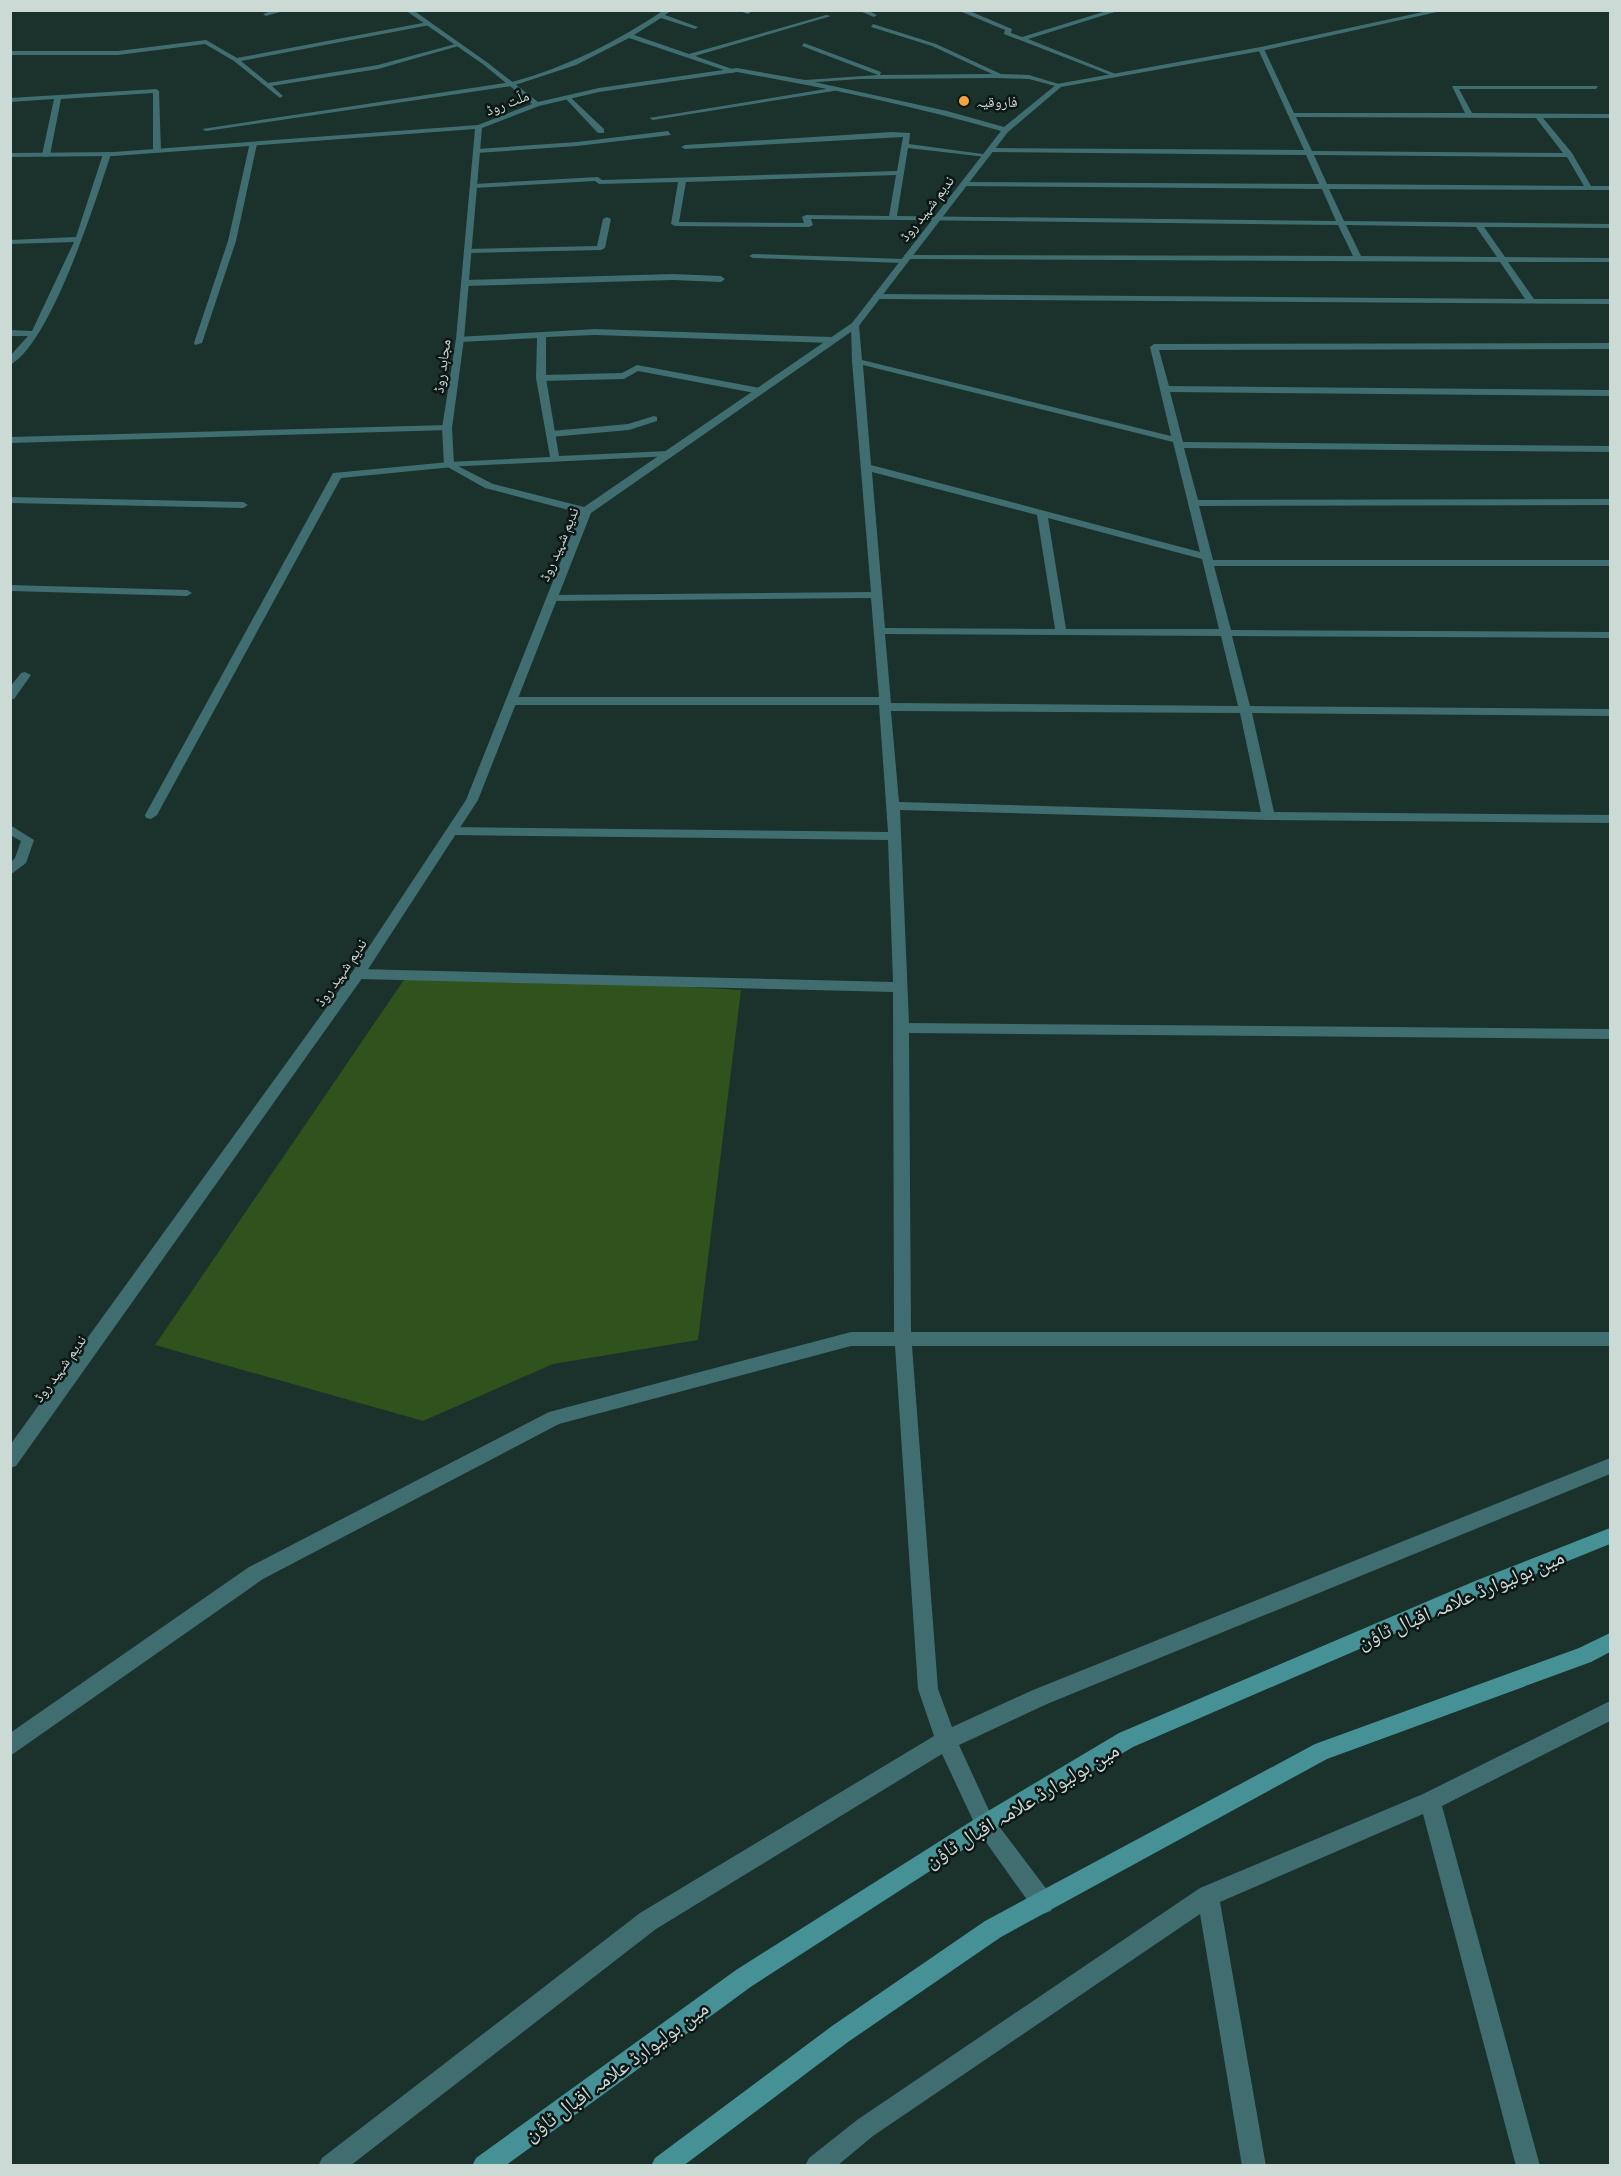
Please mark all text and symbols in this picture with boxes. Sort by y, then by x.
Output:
street label: ملّت روڈ [483,85,532,119]
place label: فاروقیہ [976,92,1018,111]
marker: فاروقیہ [957,94,971,108]
street label: ندیم شہید روڈ [895,172,959,246]
street label: مجاہد روڈ [428,338,455,394]
street label: ندیم شہید روڈ [534,504,583,584]
street label: ندیم شہید روڈ [310,935,371,1010]
street label: ندیم شہید روڈ [29,1331,91,1406]
street label: مین بولیوارڈ علامہ اقبال ٹاؤن [1353,1543,1568,1655]
street label: مین بولیوارڈ علامہ اقبال ٹاؤن [919,1736,1124,1874]
street label: مین بولیوارڈ علامہ اقبال ٹاؤن [518,1994,714,2147]

